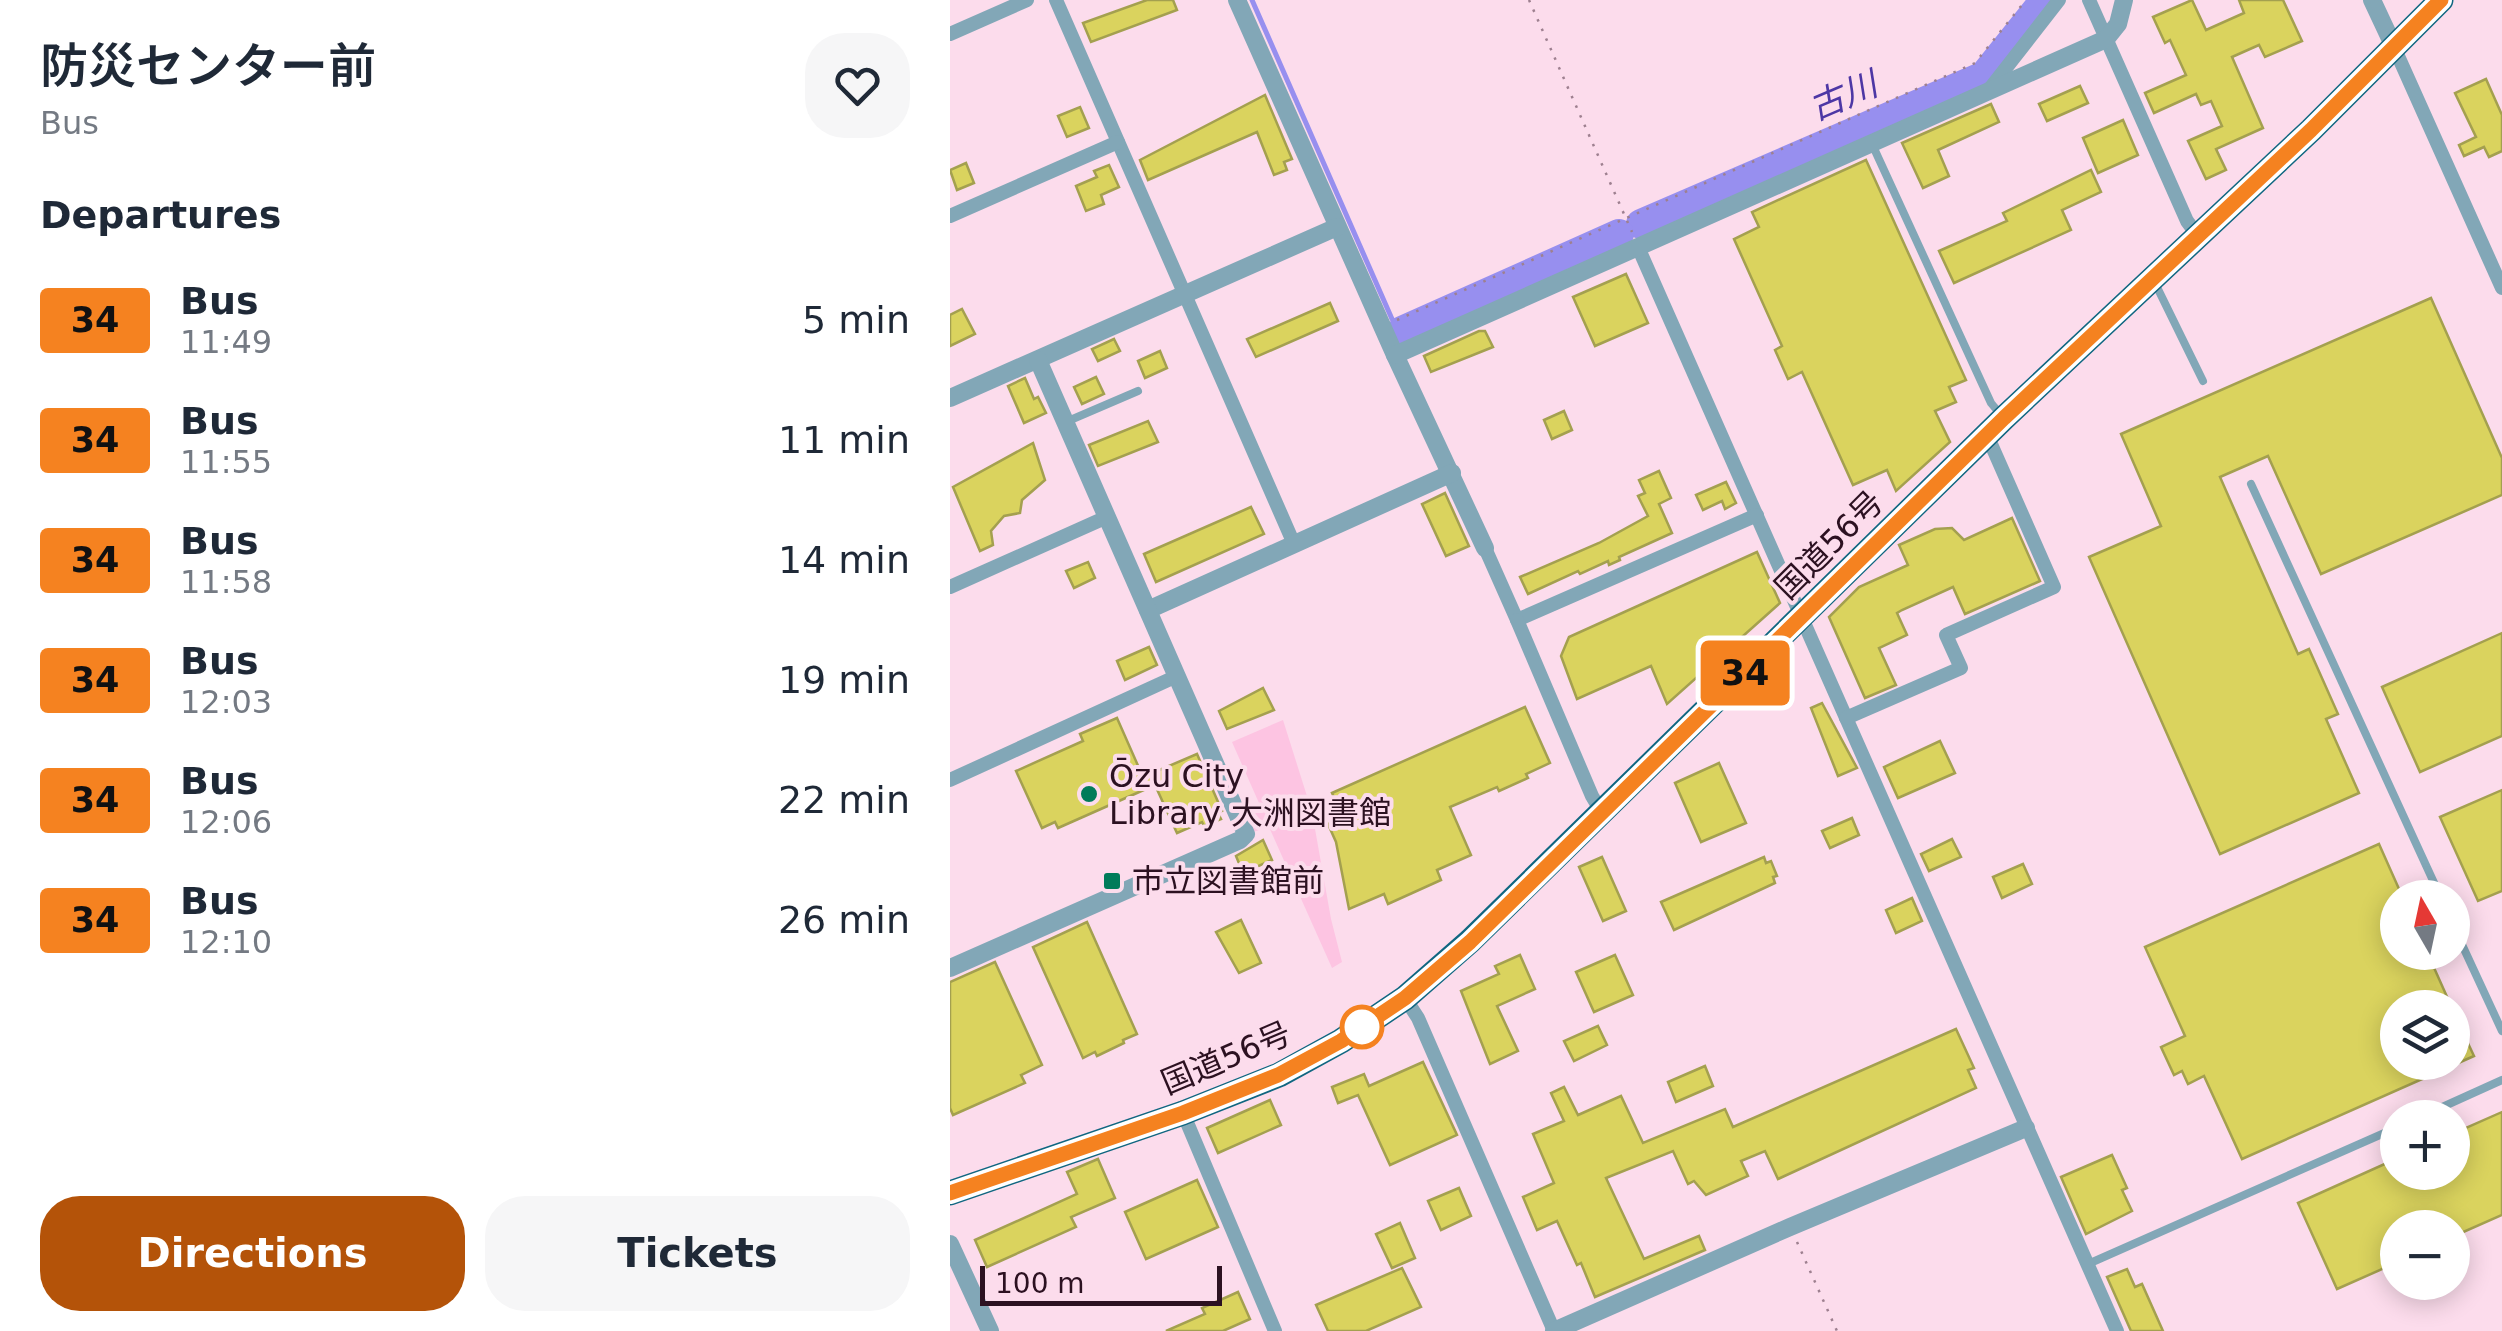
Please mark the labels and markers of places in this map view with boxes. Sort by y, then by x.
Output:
place label: Ōzu City Library 大洲図書館 [1109,757,1391,832]
marker: Ōzu City Library 大洲図書館 [1078,783,1100,805]
place label: 市立図書館前 [1132,862,1324,900]
marker: 市立図書館前 [1101,870,1123,892]
unlabelled marker [1341,1006,1383,1048]

